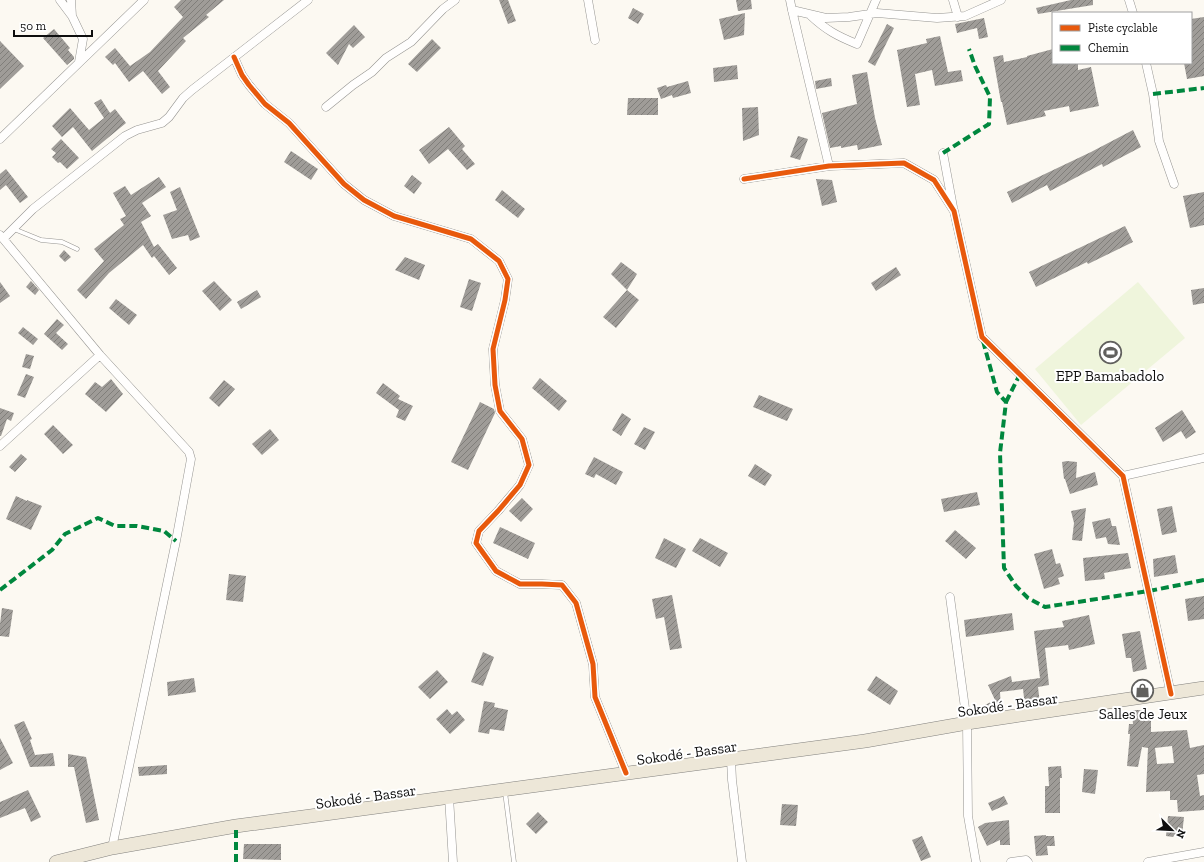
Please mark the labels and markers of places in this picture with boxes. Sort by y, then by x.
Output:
sports icon: EPP Bamabadolo [1097,340,1123,366]
place label: EPP Bamabadolo [1056,367,1164,385]
shop icon: Salles de Jeux [1130,678,1156,704]
place label: Salles de Jeux [1099,705,1187,723]

